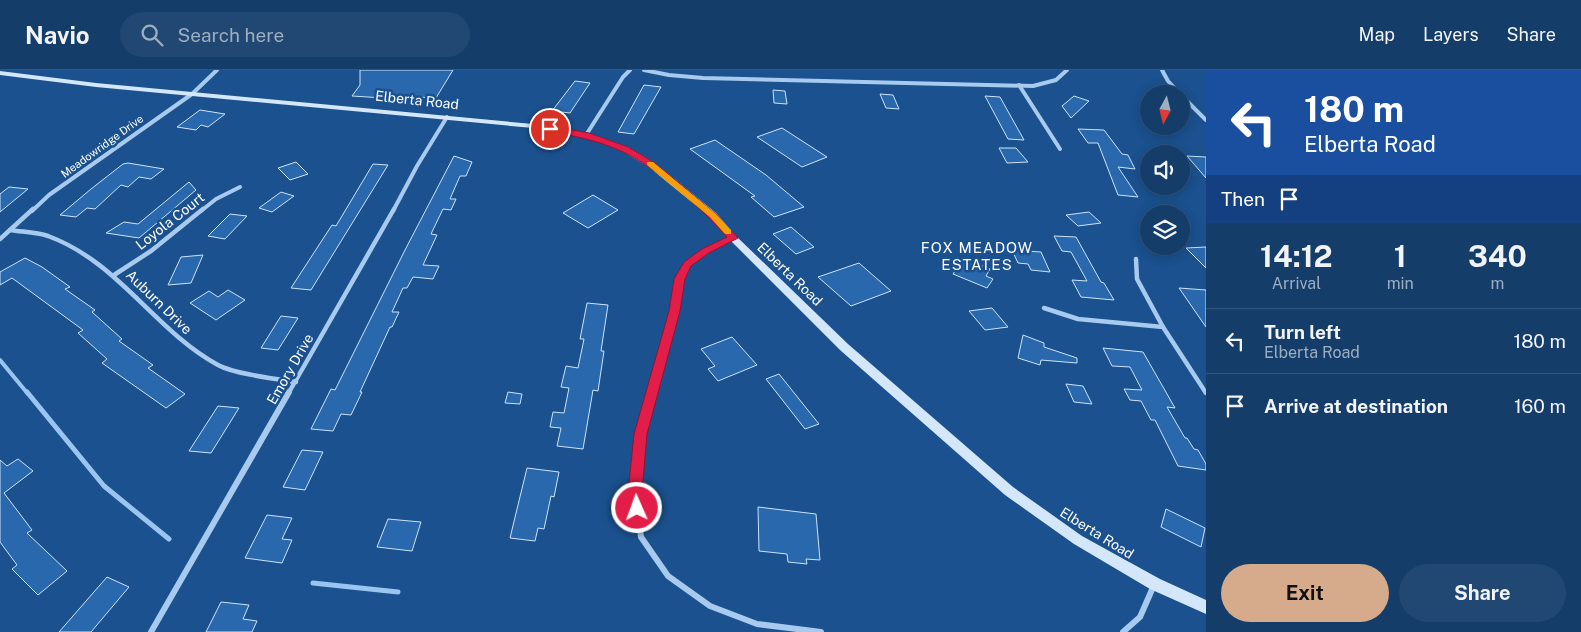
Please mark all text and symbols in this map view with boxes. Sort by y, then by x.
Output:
search box [120,12,470,57]
text: Navio [25,21,90,49]
icon: search [138,21,166,49]
text: Search here [178,24,284,46]
text: Map [1359,24,1395,45]
text: Layers [1423,24,1479,45]
text: Share [1507,24,1556,45]
north arrow [1140,85,1190,135]
map controls [1140,85,1190,255]
street label: Elberta Road [374,88,460,112]
text: 180 m [1304,89,1404,130]
icon: left [1221,90,1286,155]
pin [529,108,571,150]
street label: Meadowridge Drive [59,112,145,180]
icon: arrive [536,115,564,143]
text: Elberta Road [1304,131,1436,157]
button: sound [1140,145,1190,195]
icon: arrive [1275,185,1303,213]
text: Then [1221,188,1265,210]
street label: Loyola Court [133,189,207,253]
button: layers [1140,205,1190,255]
text: 14:12 [1260,238,1333,274]
text: 1 [1394,238,1407,274]
text: 340 [1468,238,1527,274]
street label: Elberta Road [754,239,826,309]
district label: FOX MEADOW ESTATES [921,239,1033,273]
street label: Auburn Drive [123,267,195,337]
text: Arrival [1272,274,1321,293]
text: min [1387,274,1414,293]
text: m [1490,274,1504,293]
text: Turn left [1264,321,1341,343]
icon: left [1221,327,1249,355]
text: 180 m [1513,330,1566,352]
street label: Emory Drive [263,331,317,407]
text: Elberta Road [1264,343,1360,362]
icon: arrive [1221,392,1249,420]
text: Arrive at destination [1264,395,1448,417]
text: 160 m [1514,395,1566,417]
position arrow [610,481,662,533]
street label: Elberta Road [1057,504,1137,562]
button: Exit [1221,564,1389,622]
button: Share [1399,564,1566,622]

